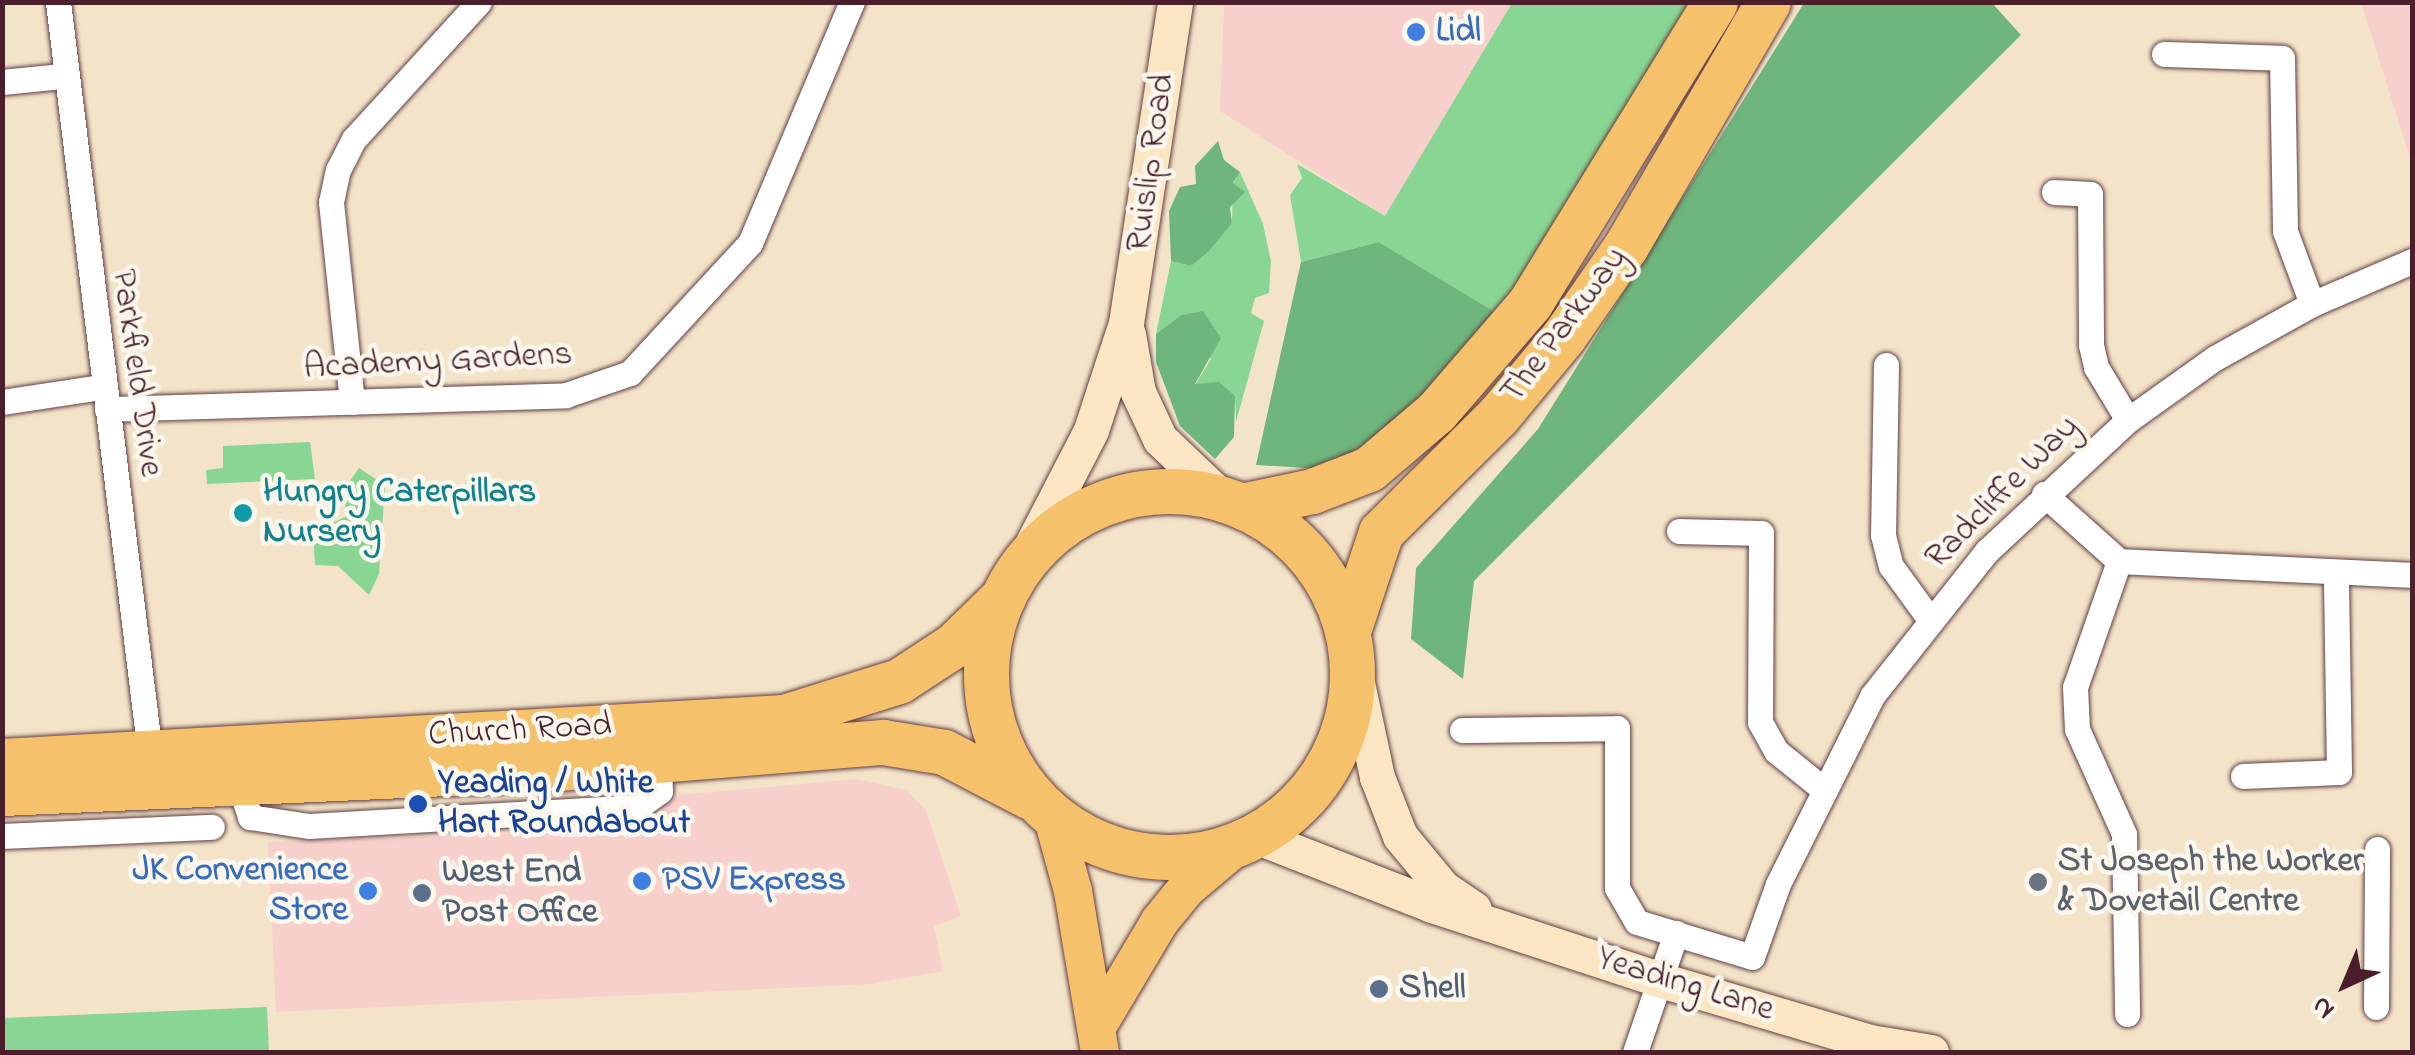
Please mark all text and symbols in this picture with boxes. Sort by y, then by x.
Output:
place label: Lidl [1436,11,1481,53]
marker: Lidl [1405,21,1427,43]
street label: Ruislip Road [1119,71,1185,255]
street label: The Parkway [1492,239,1638,413]
street label: Parkfield Drive [101,267,171,479]
street label: Academy Gardens [303,334,573,390]
street label: Radcliffe Way [1917,407,2089,579]
place label: Hungry Caterpillars Nursery [263,472,536,554]
marker: Hungry Caterpillars Nursery [232,502,254,524]
street label: Church Road [427,705,613,757]
place label: Yeading / White Hart Roundabout [438,763,690,845]
marker: Yeading / White Hart Roundabout [407,793,429,815]
place label: St Joseph the Worker & Dovetail Centre [2058,841,2364,923]
place label: JK Convenience Store [133,850,348,932]
place label: West End Post Office [442,852,598,934]
place label: PSV Express [662,860,846,902]
marker: PSV Express [631,870,653,892]
marker: St Joseph the Worker & Dovetail Centre [2027,871,2049,893]
marker: JK Convenience Store [357,880,379,902]
marker: West End Post Office [411,882,433,904]
north arrow [2295,935,2395,1035]
street label: Yeading Lane [1591,938,1779,1032]
place label: Shell [1399,968,1466,1010]
marker: Shell [1368,978,1390,1000]
text: N [2303,986,2345,1028]

